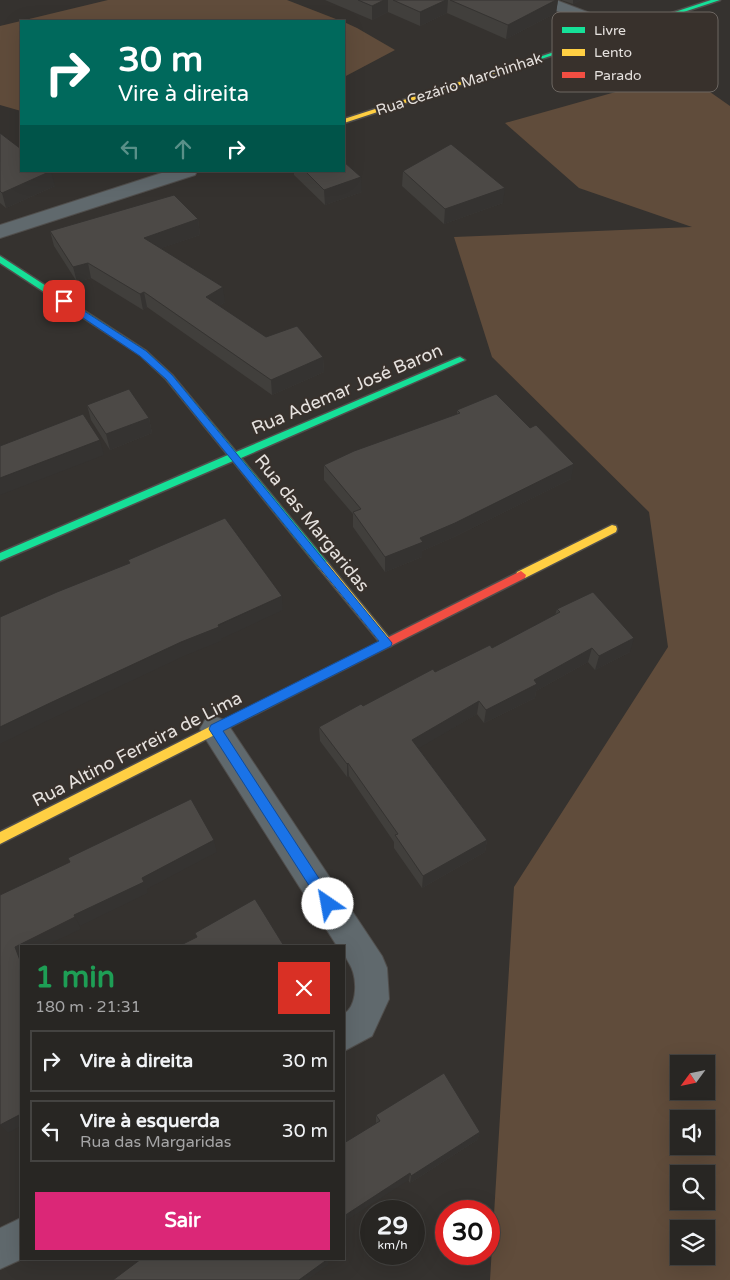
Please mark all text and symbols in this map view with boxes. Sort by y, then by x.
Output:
legend [552,12,718,92]
text: Livre [594,22,626,39]
text: 30 m [118,39,203,81]
icon: right [35,40,100,105]
text: Lento [594,44,632,61]
street label: Rua Cezário Marchinhak [374,49,544,119]
text: Parado [594,67,642,84]
text: Vire à direita [118,81,249,107]
icon: left [116,135,144,163]
icon: ahead [169,135,197,163]
icon: right [222,135,250,163]
pin [43,280,85,322]
icon: arrive [50,287,78,315]
street label: Rua Ademar José Baron [248,339,446,439]
street label: Rua das Margaridas [250,450,374,596]
street label: Rua Altino Ferreira de Lima [29,686,245,812]
position arrow [301,877,353,929]
text: 1 min [35,959,115,996]
button: close [278,962,330,1014]
text: 180 m · 21:31 [35,997,141,1017]
icon: right [37,1047,65,1075]
text: Vire à direita [80,1050,193,1072]
text: 30 m [282,1050,328,1072]
north arrow [670,1055,715,1100]
map controls [670,1055,715,1265]
text: Vire à esquerda [80,1110,220,1132]
button: sound [670,1110,715,1155]
icon: left [37,1117,65,1145]
text: 30 m [282,1120,328,1142]
text: Rua das Margaridas [80,1132,232,1152]
button: search [670,1165,715,1210]
button: Sair [35,1192,330,1250]
speed limit sign: 30 [435,1200,500,1265]
text: 29 [377,1211,408,1241]
button: layers [670,1220,715,1265]
text: km/h [377,1238,408,1252]

